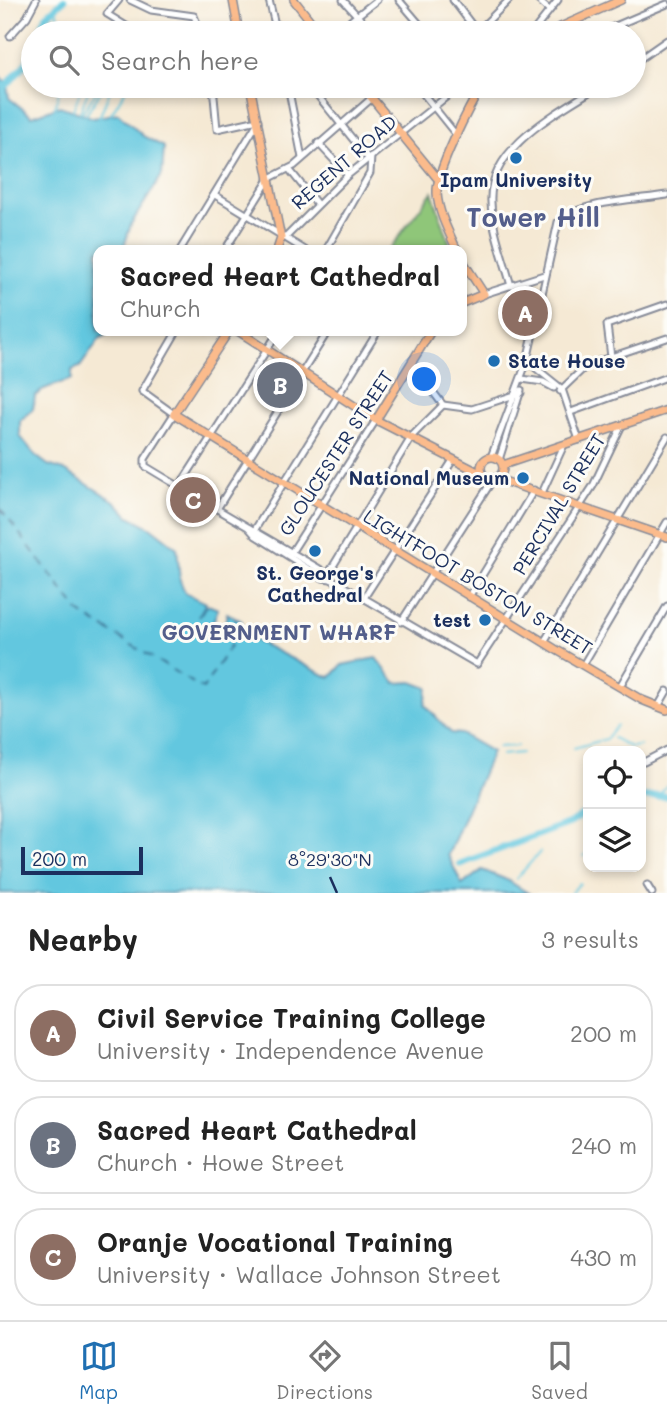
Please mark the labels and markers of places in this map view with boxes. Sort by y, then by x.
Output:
marker: Ipam University [508,150,524,166]
place label: Ipam University [440,167,592,192]
pin: A [502,287,548,339]
place label: State House [508,348,625,373]
marker: State House [486,353,502,369]
pin: B [257,359,303,411]
place label: National Museum [349,465,509,490]
marker: National Museum [515,470,531,486]
pin: C [170,474,216,526]
marker: St. George's Cathedral [307,543,323,559]
place label: St. George's Cathedral [256,560,374,607]
place label: test [433,607,471,632]
marker: test [477,612,493,628]

